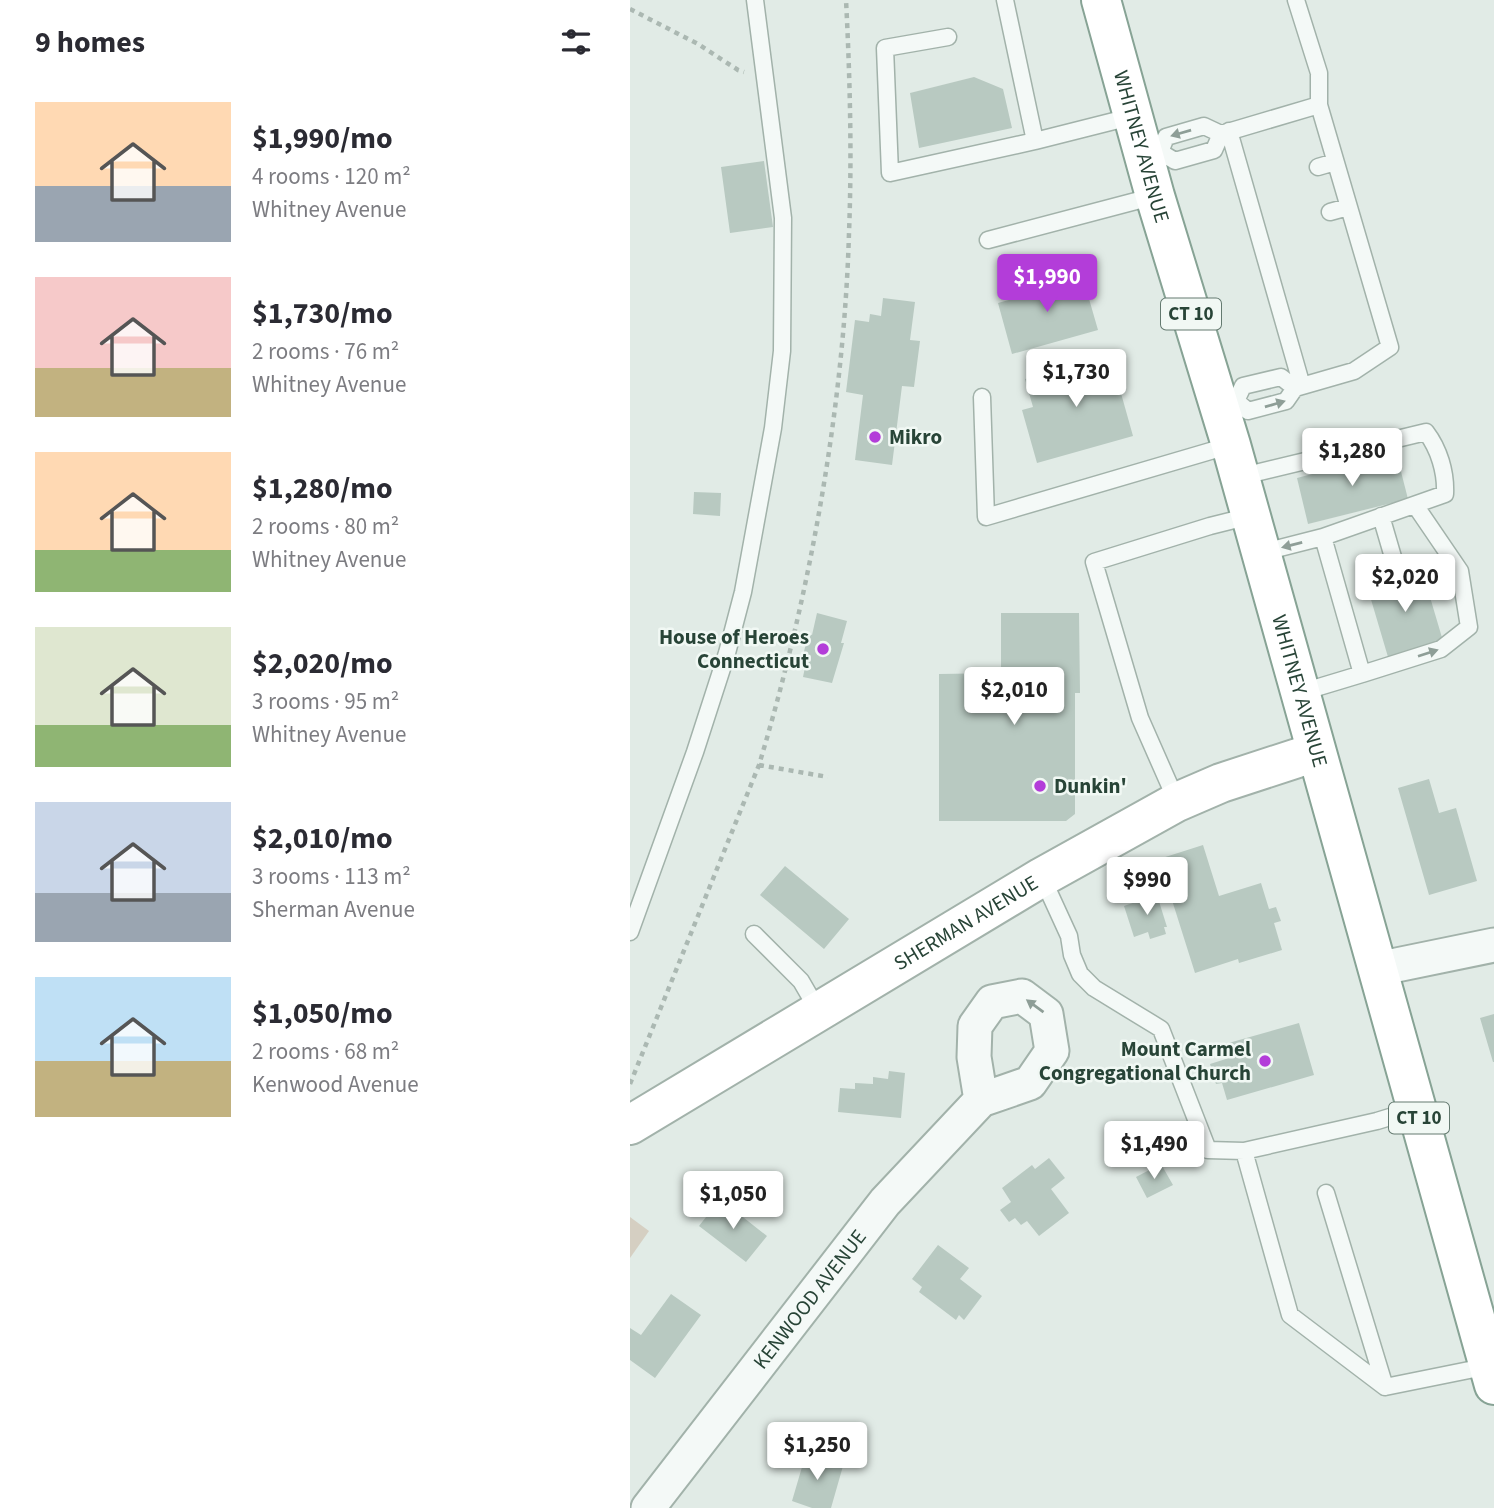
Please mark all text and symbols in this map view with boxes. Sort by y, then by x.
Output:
text: 9 homes [35,21,145,64]
icon: filters [557,23,595,61]
street label: WHITNEY AVENUE [1106,67,1177,226]
text: $1,990/mo [252,117,393,160]
one-way arrow [1170,128,1192,139]
icon: home [91,130,175,214]
text: 4 rooms · 120 m² [252,160,411,193]
text: Whitney Avenue [252,193,406,226]
pin: $1,990 [990,254,1104,314]
text: $1,990 [1013,260,1081,293]
text: $1,730/mo [252,292,393,335]
road number: CT 10 [1161,298,1221,330]
icon: home [91,305,175,389]
text: 2 rooms · 76 m² [252,335,399,368]
pin: $1,730 [1019,350,1133,409]
text: $1,730 [1042,355,1110,388]
text: Whitney Avenue [252,368,406,401]
one-way arrow [1264,398,1286,409]
place label: Mikro [889,422,942,452]
pin: $1,280 [1295,428,1409,488]
marker: Mikro [867,429,883,445]
text: $1,280 [1318,434,1386,467]
text: $1,280/mo [252,467,393,510]
icon: home [91,480,175,564]
text: 2 rooms · 80 m² [252,510,399,543]
one-way arrow [1281,540,1303,551]
text: Whitney Avenue [252,543,406,576]
pin: $2,020 [1348,554,1462,614]
text: $2,020 [1371,560,1439,593]
street label: WHITNEY AVENUE [1264,611,1335,771]
place label: House of Heroes Connecticut [659,622,809,676]
marker: House of Heroes Connecticut [815,641,831,657]
text: $2,020/mo [252,642,393,685]
one-way arrow [1417,647,1438,658]
icon: home [91,655,175,739]
pin: $2,010 [957,668,1071,727]
text: $2,010 [980,673,1048,706]
text: 3 rooms · 95 m² [252,685,399,718]
text: Whitney Avenue [252,718,406,751]
place label: Dunkin' [1054,771,1127,801]
marker: Dunkin' [1032,778,1048,794]
text: $2,010/mo [252,817,393,860]
icon: home [91,830,175,914]
pin: $990 [1106,858,1188,917]
text: 3 rooms · 113 m² [252,860,411,893]
text: $990 [1123,863,1171,896]
street label: SHERMAN AVENUE [888,868,1044,978]
text: Sherman Avenue [252,893,415,926]
text: $1,050/mo [252,992,393,1035]
one-way arrow [1026,999,1044,1013]
icon: home [91,1005,175,1089]
place label: Mount Carmel Congregational Church [1039,1034,1251,1088]
text: 2 rooms · 68 m² [252,1035,399,1068]
marker: Mount Carmel Congregational Church [1257,1053,1273,1069]
text: Kenwood Avenue [252,1068,419,1101]
road number: CT 10 [1389,1102,1449,1134]
pin: $1,490 [1097,1122,1211,1181]
text: $1,490 [1120,1127,1188,1160]
pin: $1,050 [676,1172,790,1231]
text: $1,050 [699,1177,767,1210]
street label: KENWOOD AVENUE [746,1223,873,1375]
pin: $1,250 [760,1422,874,1482]
text: $1,250 [783,1428,851,1461]

